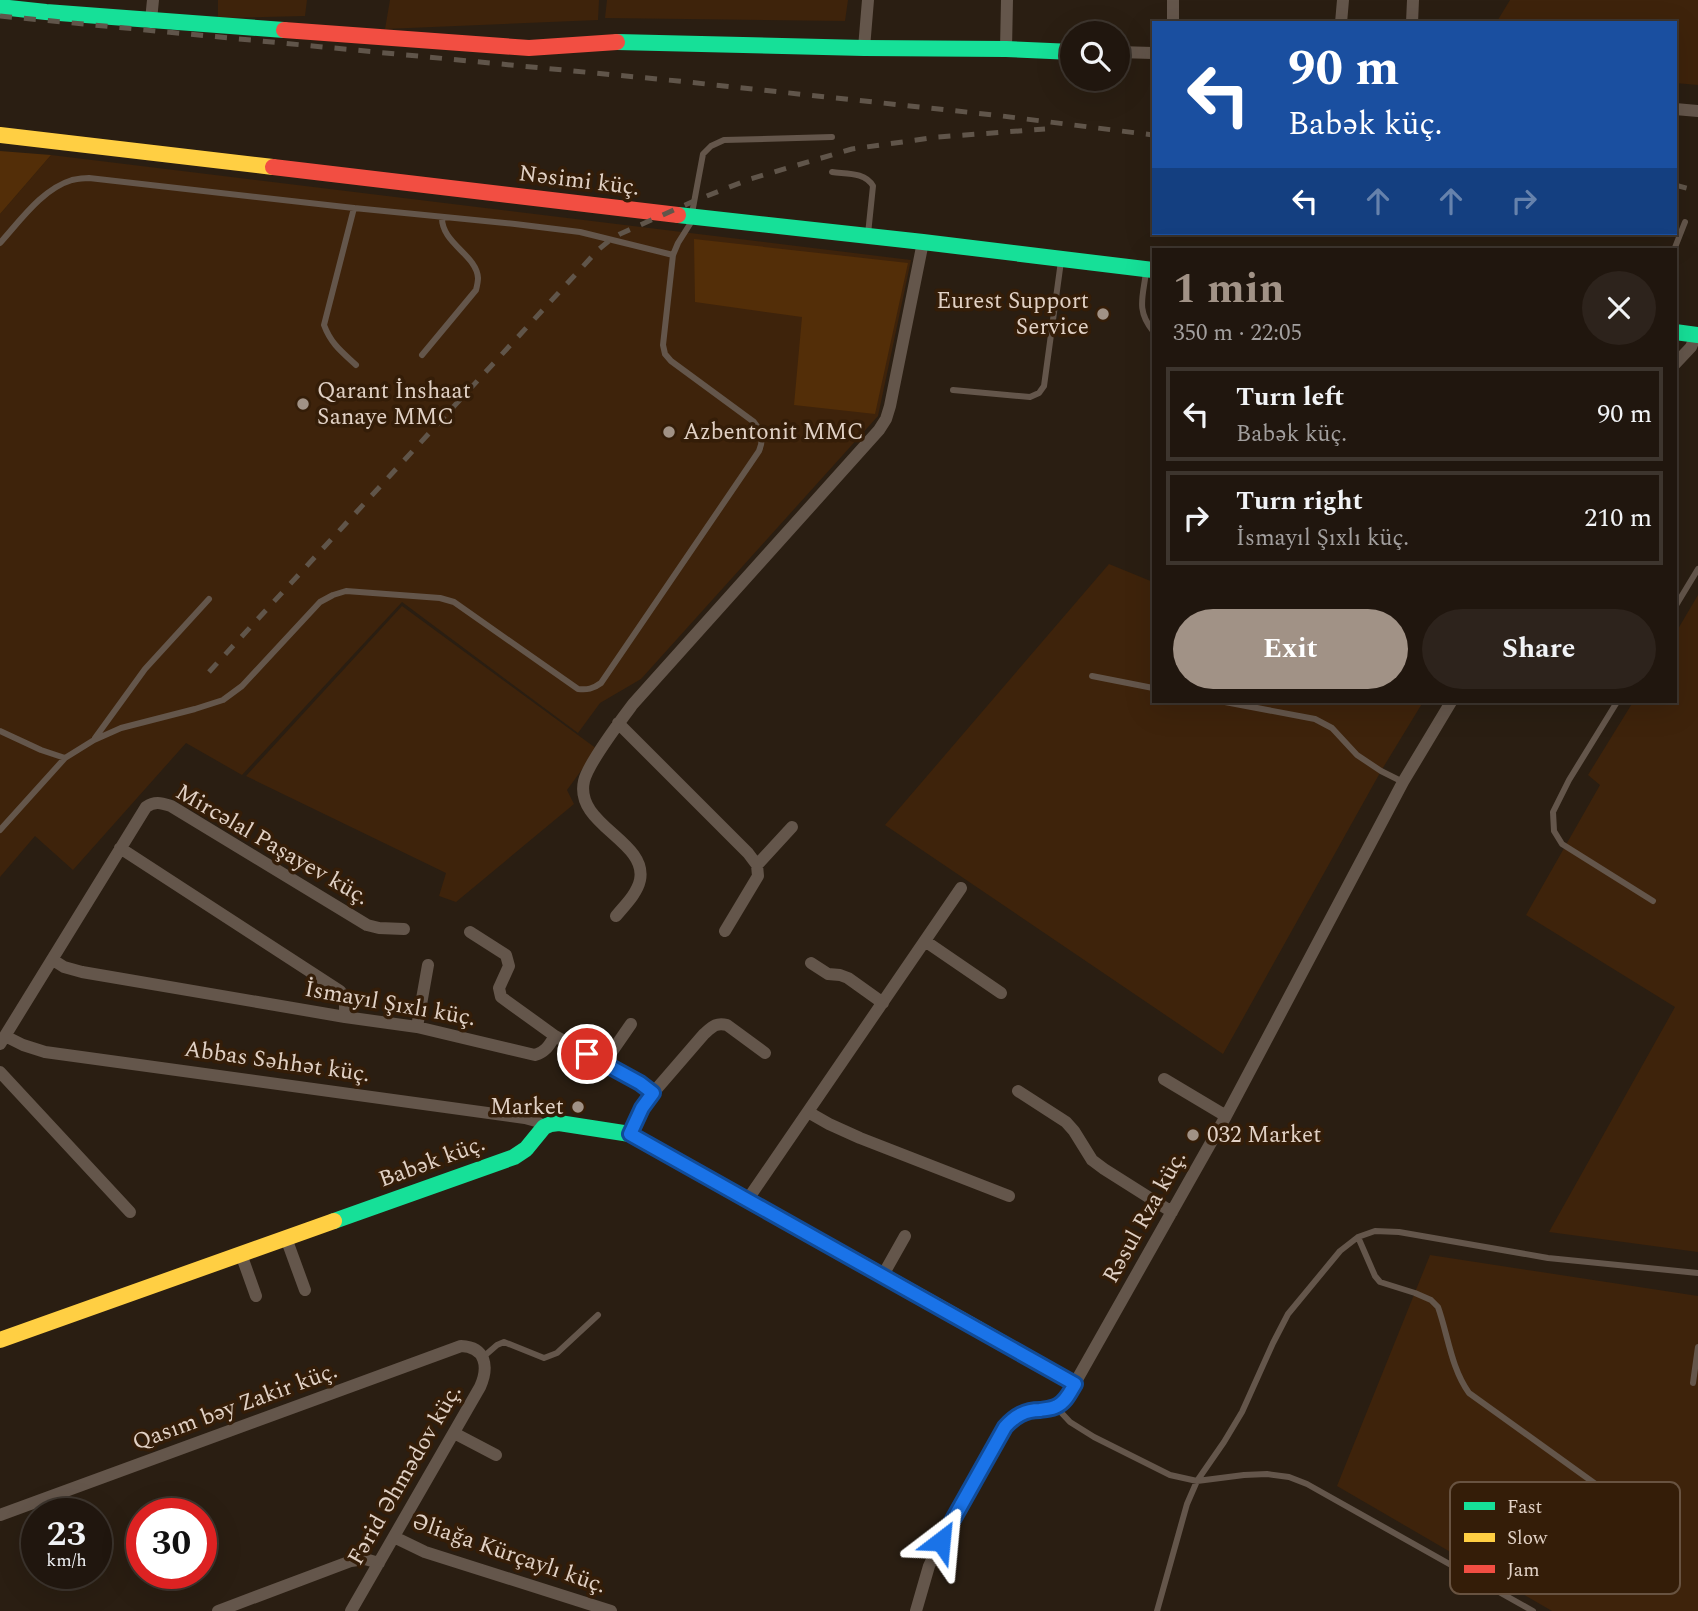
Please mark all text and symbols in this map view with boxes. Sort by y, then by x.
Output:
map controls [1060,21,1130,91]
button: search [1060,21,1130,91]
text: 90 m [1288,32,1399,107]
icon: left [1173,49,1264,140]
text: Babək küç. [1288,100,1442,149]
street label: Nəsimi küç. [517,156,641,206]
icon: left [1286,182,1324,220]
icon: ahead [1359,182,1397,220]
icon: ahead [1432,182,1470,220]
icon: right [1505,182,1543,220]
text: 1 min [1173,258,1285,321]
button: close [1582,271,1656,345]
place label: Eurest Support Service [936,284,1089,345]
marker: Eurest Support Service [1095,306,1111,322]
text: 350 m · 22:05 [1173,316,1302,351]
place label: Qarant İnshaat Sanaye MMC [317,374,471,435]
text: Turn left [1236,377,1344,417]
text: 90 m [1597,394,1652,434]
icon: left [1177,395,1215,433]
marker: Qarant İnshaat Sanaye MMC [295,396,311,412]
place label: Azbentonit MMC [683,415,864,450]
text: Babək küç. [1236,417,1347,452]
marker: Azbentonit MMC [661,424,677,440]
text: Turn right [1236,481,1363,521]
text: 210 m [1584,498,1652,538]
icon: right [1177,499,1215,537]
text: İsmayıl Şıxlı küç. [1236,521,1409,556]
button: Exit [1173,609,1408,689]
button: Share [1422,609,1656,689]
street label: Mircəlal Paşayev küç. [169,775,375,915]
street label: İsmayıl Şıxlı küç. [302,972,478,1036]
pin [557,1024,617,1084]
street label: Abbas Səhhət küç. [182,1032,372,1092]
icon: arrive [568,1035,606,1073]
place label: Market [490,1090,564,1125]
marker: Market [570,1099,586,1115]
place label: 032 Market [1207,1118,1321,1153]
street label: Babək küç. [374,1127,490,1197]
marker: 032 Market [1185,1127,1201,1143]
street label: Rəsul Rza küç. [1094,1144,1196,1290]
street label: Qasım bəy Zakir küç. [128,1354,342,1460]
street label: Fərid Əhmədov küç. [339,1378,471,1572]
legend [1450,1482,1680,1594]
text: Fast [1507,1493,1543,1522]
speed limit sign: 30 [126,1498,217,1589]
street label: Əliağa Kürçaylı küç. [407,1504,611,1604]
position arrow [904,1504,978,1578]
text: 23 [47,1508,86,1561]
text: Slow [1507,1524,1548,1553]
text: km/h [46,1547,87,1574]
text: Jam [1507,1556,1539,1585]

